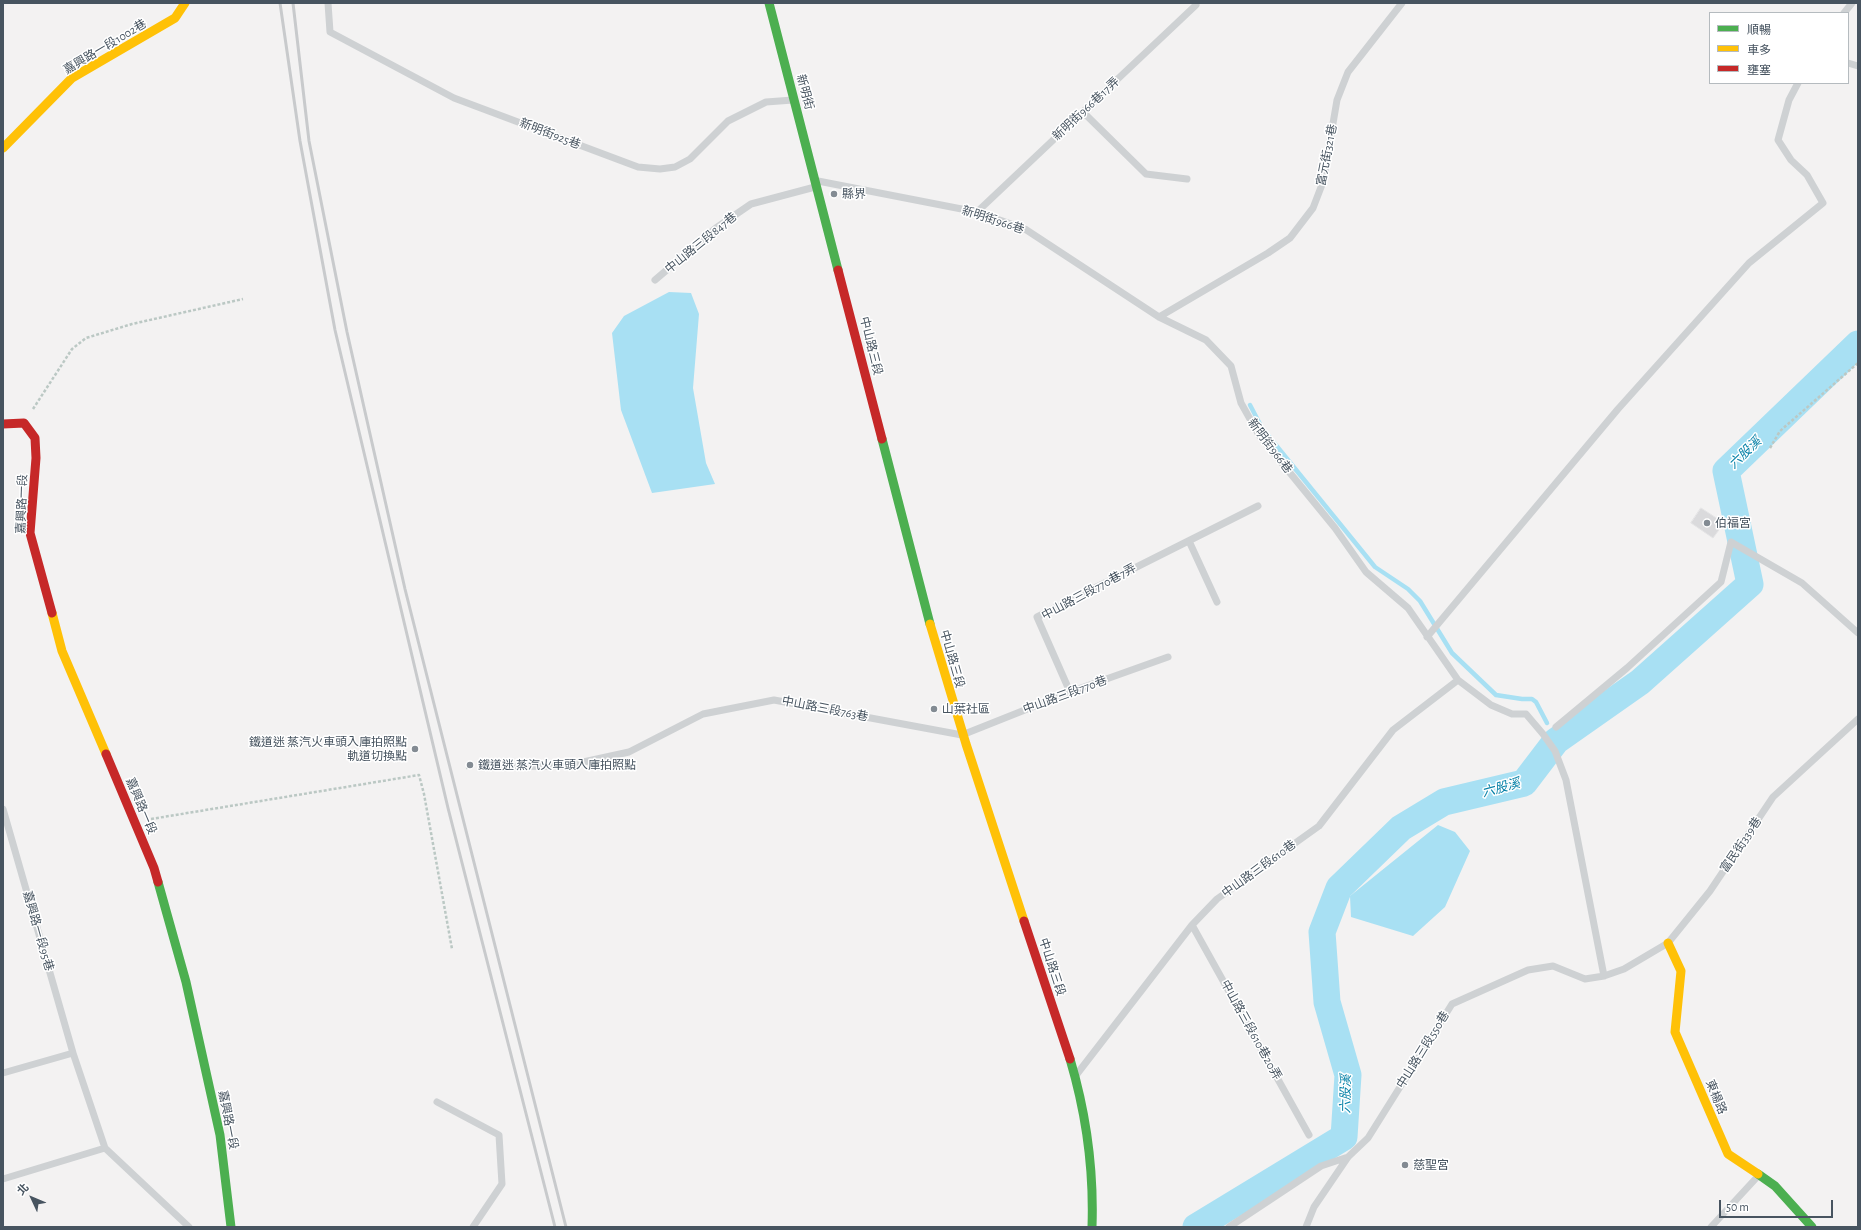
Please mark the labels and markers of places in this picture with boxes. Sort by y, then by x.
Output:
place label: 縣界 [842,187,866,201]
marker: 縣界 [829,189,839,199]
place label: 伯福宮 [1715,516,1751,530]
marker: 伯福宮 [1702,518,1712,528]
place label: 山葉社區 [942,702,990,716]
marker: 山葉社區 [929,704,939,714]
place label: 鐵道迷 蒸汽火車頭入庫拍照點 軌道切換點 [249,735,407,763]
marker: 鐵道迷 蒸汽火車頭入庫拍照點 軌道切換點 [410,744,420,754]
place label: 鐵道迷 蒸汽火車頭入庫拍照點 [478,758,636,772]
marker: 鐵道迷 蒸汽火車頭入庫拍照點 [465,760,475,770]
place label: 慈聖宮 [1413,1158,1449,1172]
marker: 慈聖宮 [1400,1160,1410,1170]

